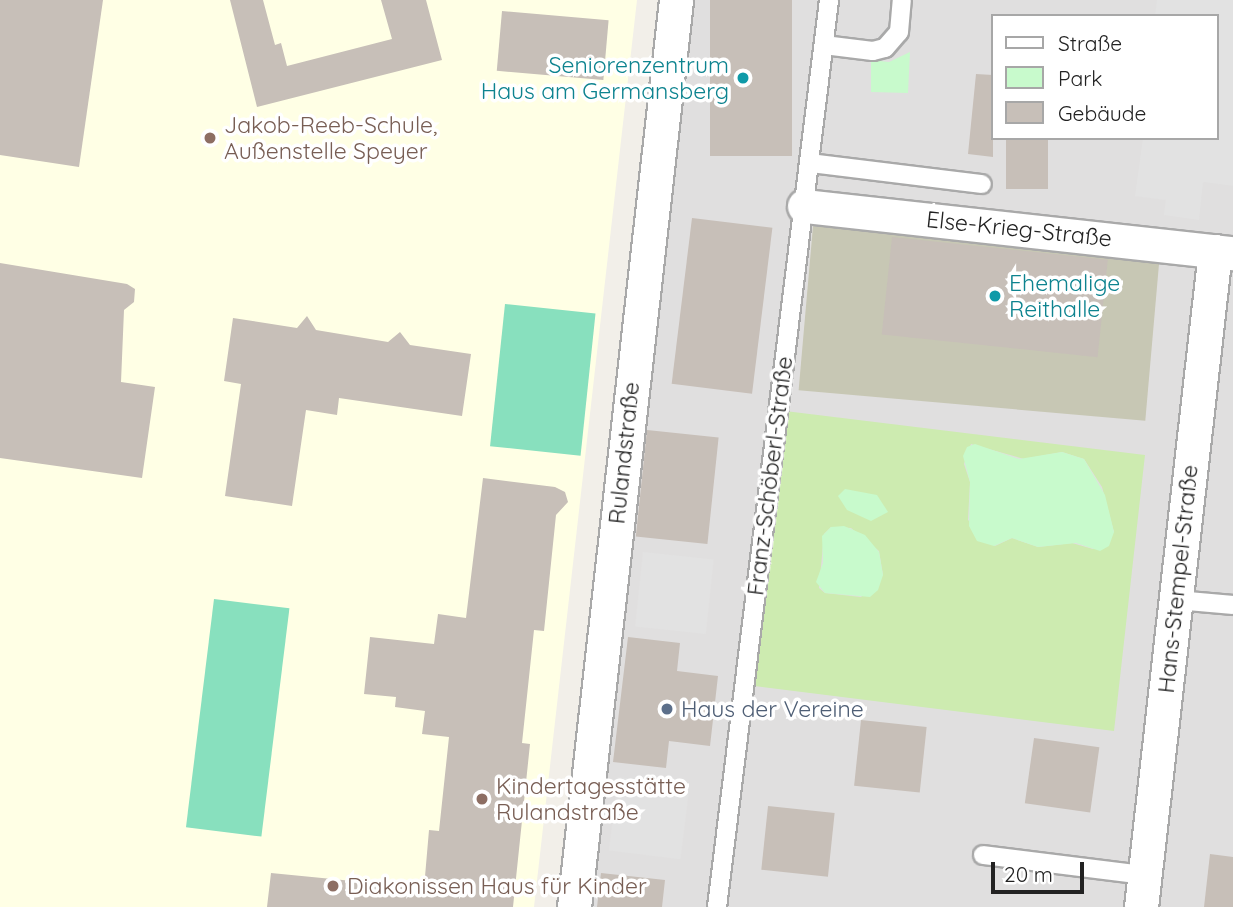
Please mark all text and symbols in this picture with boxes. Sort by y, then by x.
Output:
legend [992,14,1219,140]
text: Straße [1058,30,1122,56]
place label: Seniorenzentrum Haus am Germansberg [481,51,729,105]
text: Park [1058,65,1102,91]
marker: Seniorenzentrum Haus am Germansberg [735,70,751,86]
text: Gebäude [1058,100,1146,126]
place label: Jakob-Reeb-Schule, Außenstelle Speyer [224,111,437,165]
marker: Jakob-Reeb-Schule, Außenstelle Speyer [202,130,218,146]
street label: Else-Krieg-Straße [925,206,1113,252]
place label: Ehemalige Reithalle [1009,269,1120,323]
marker: Ehemalige Reithalle [987,288,1003,304]
street label: Franz-Schöberl-Straße [742,355,798,597]
street label: Rulandstraße [603,381,645,525]
street label: Hans-Stempel-Straße [1152,463,1204,695]
place label: Haus der Vereine [681,695,864,723]
marker: Haus der Vereine [659,701,675,717]
place label: Kindertagesstätte Rulandstraße [496,772,686,826]
marker: Kindertagesstätte Rulandstraße [474,791,490,807]
scale bar [995,848,1088,892]
text: 20 m [1004,861,1053,887]
place label: Diakonissen Haus für Kinder [347,872,647,900]
marker: Diakonissen Haus für Kinder [325,878,341,894]

